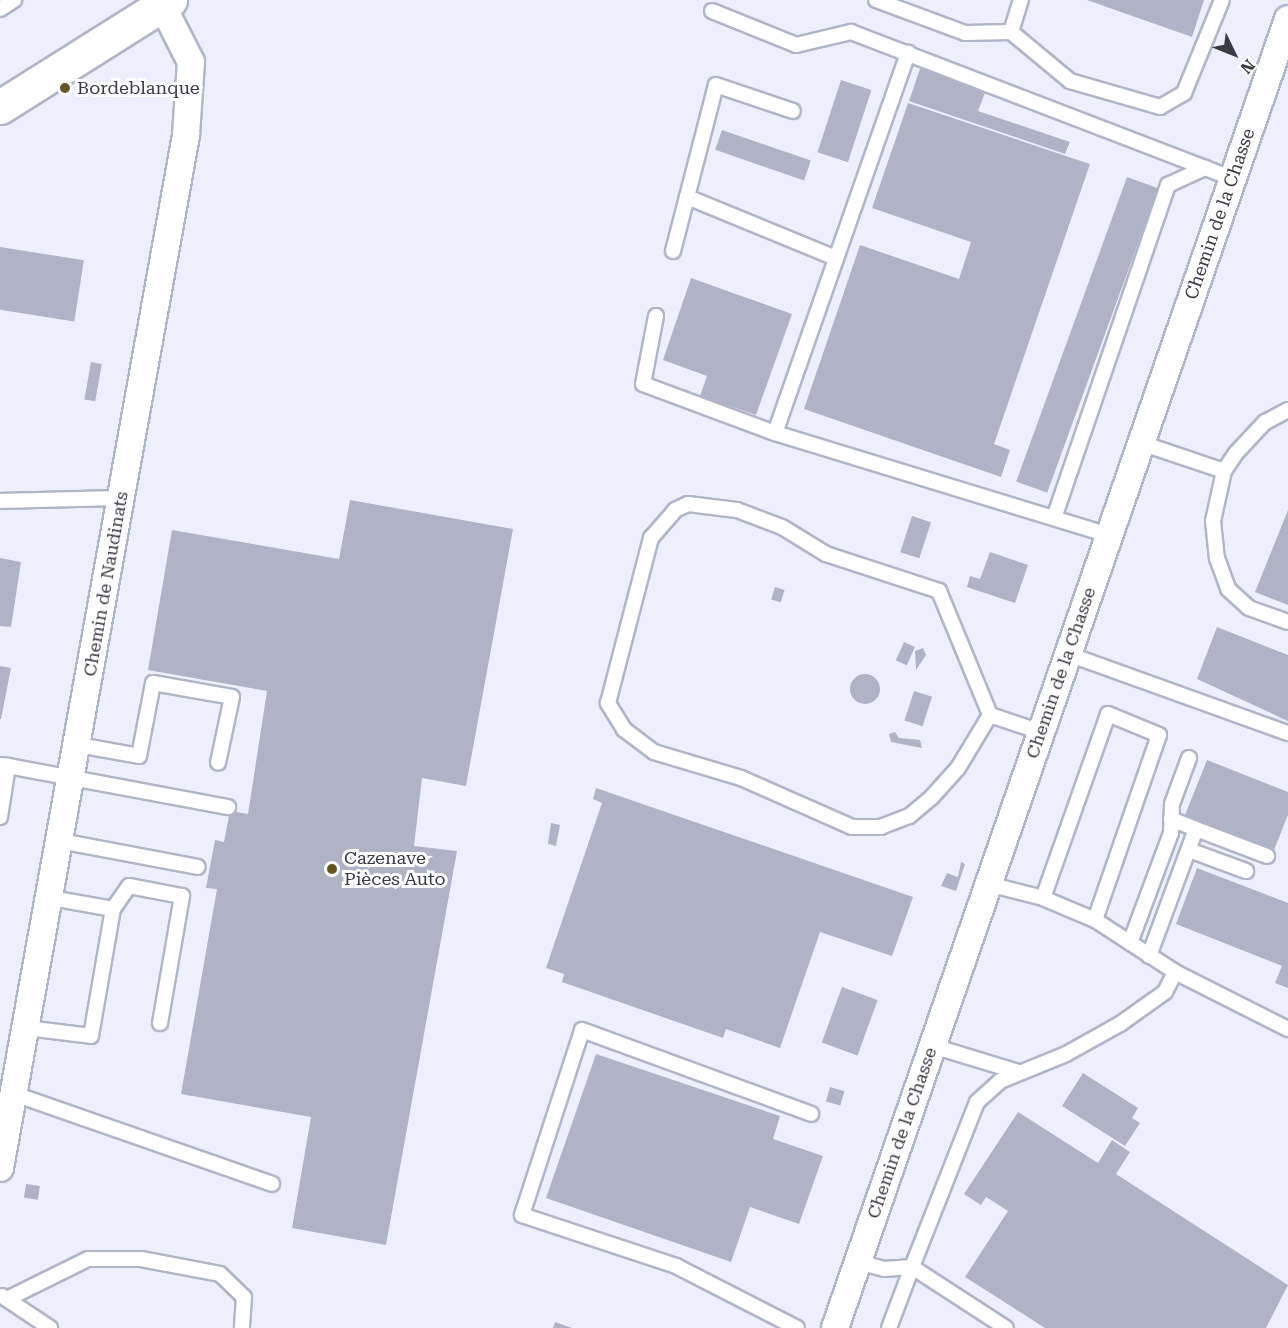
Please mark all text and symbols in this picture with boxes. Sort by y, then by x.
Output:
north arrow [1204,24,1264,84]
text: N [1236,56,1259,78]
place label: Bordeblanque [77,77,200,99]
marker: Bordeblanque [58,81,72,95]
street label: Chemin de la Chasse [1181,126,1259,302]
street label: Chemin de Naudinats [79,490,133,678]
street label: Chemin de la Chasse [1022,585,1100,761]
place label: Cazenave Pièces Auto [344,848,446,890]
marker: Cazenave Pièces Auto [325,862,339,876]
street label: Chemin de la Chasse [863,1045,941,1221]

